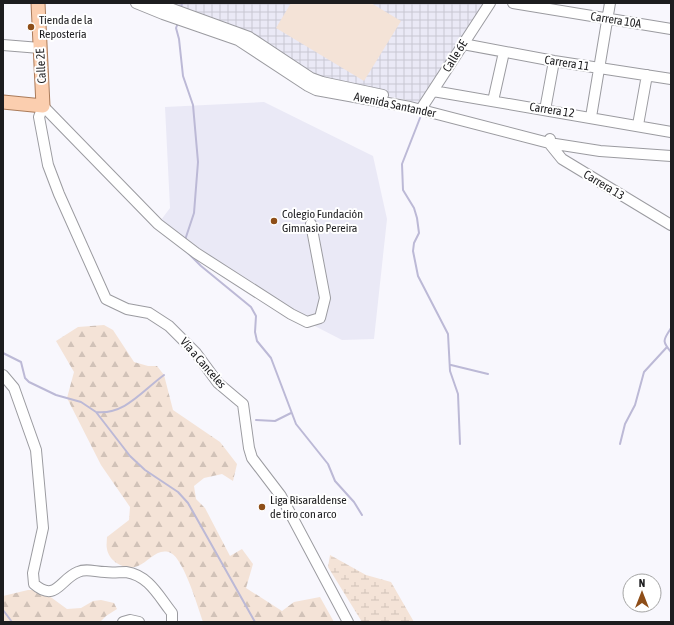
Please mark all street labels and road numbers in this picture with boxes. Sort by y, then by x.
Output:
street label: Carrera 10A [590,9,642,31]
street label: Calle 6E [440,37,470,75]
street label: Calle 2E [33,48,49,84]
street label: Carrera 11 [544,53,591,74]
street label: Avenida Santander [353,89,438,121]
street label: Carrera 12 [529,100,575,120]
street label: Carrera 13 [581,167,627,203]
street label: Vía a Canceles [177,335,229,391]

